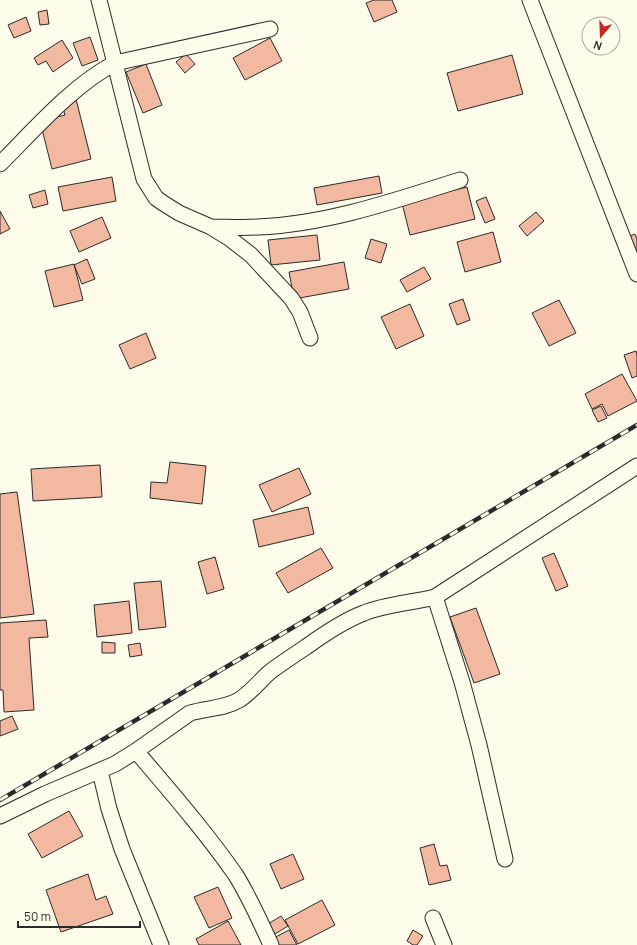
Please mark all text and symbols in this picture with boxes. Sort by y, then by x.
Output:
north arrow [581,16,621,56]
text: N [591,38,604,54]
scale bar [18,903,140,929]
text: 50 m [24,908,51,925]

